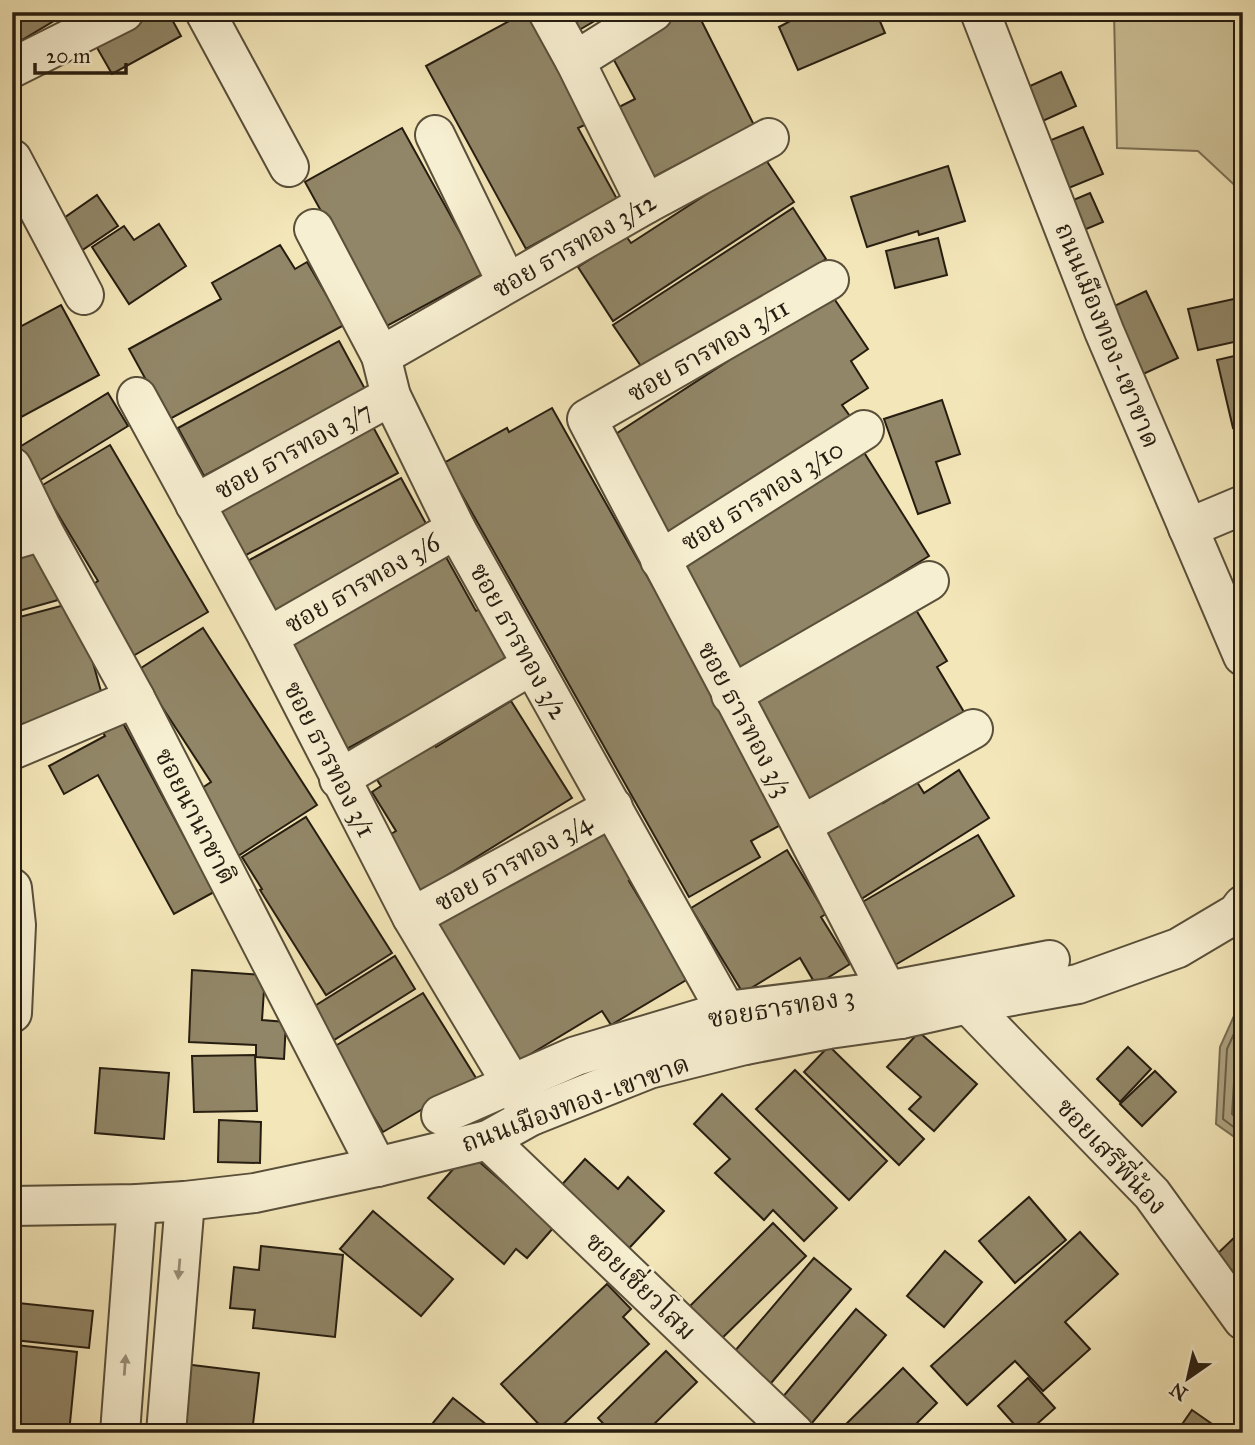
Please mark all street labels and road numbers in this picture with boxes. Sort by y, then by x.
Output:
street label: ซอย ธารทอง 3/12 [486,185,662,305]
street label: ถนนเมืองทอง-เขาขาด [1048,218,1168,452]
street label: ซอย ธารทอง 3/11 [622,291,794,409]
street label: ซอย ธารทอง 3/7 [209,394,377,506]
street label: ซอย ธารทอง 3/10 [675,432,849,558]
street label: ซอย ธารทอง 3/6 [279,525,446,640]
street label: ซอย ธารทอง 3/2 [463,557,575,725]
street label: ซอย ธารทอง 3/3 [691,636,799,802]
street label: ซอย ธารทอง 3/1 [277,676,383,842]
street label: ซอยนานาชาติ [148,742,244,890]
street label: ซอย ธารทอง 3/4 [429,805,598,918]
street label: ซอยธารทอง 3 [705,980,857,1034]
street label: ถนนเมืองทอง-เขาขาด [457,1047,693,1159]
street label: ซอยเสรีพี่น้อง [1050,1089,1176,1221]
street label: ซอยเชี่ยวโสม [579,1223,705,1347]

